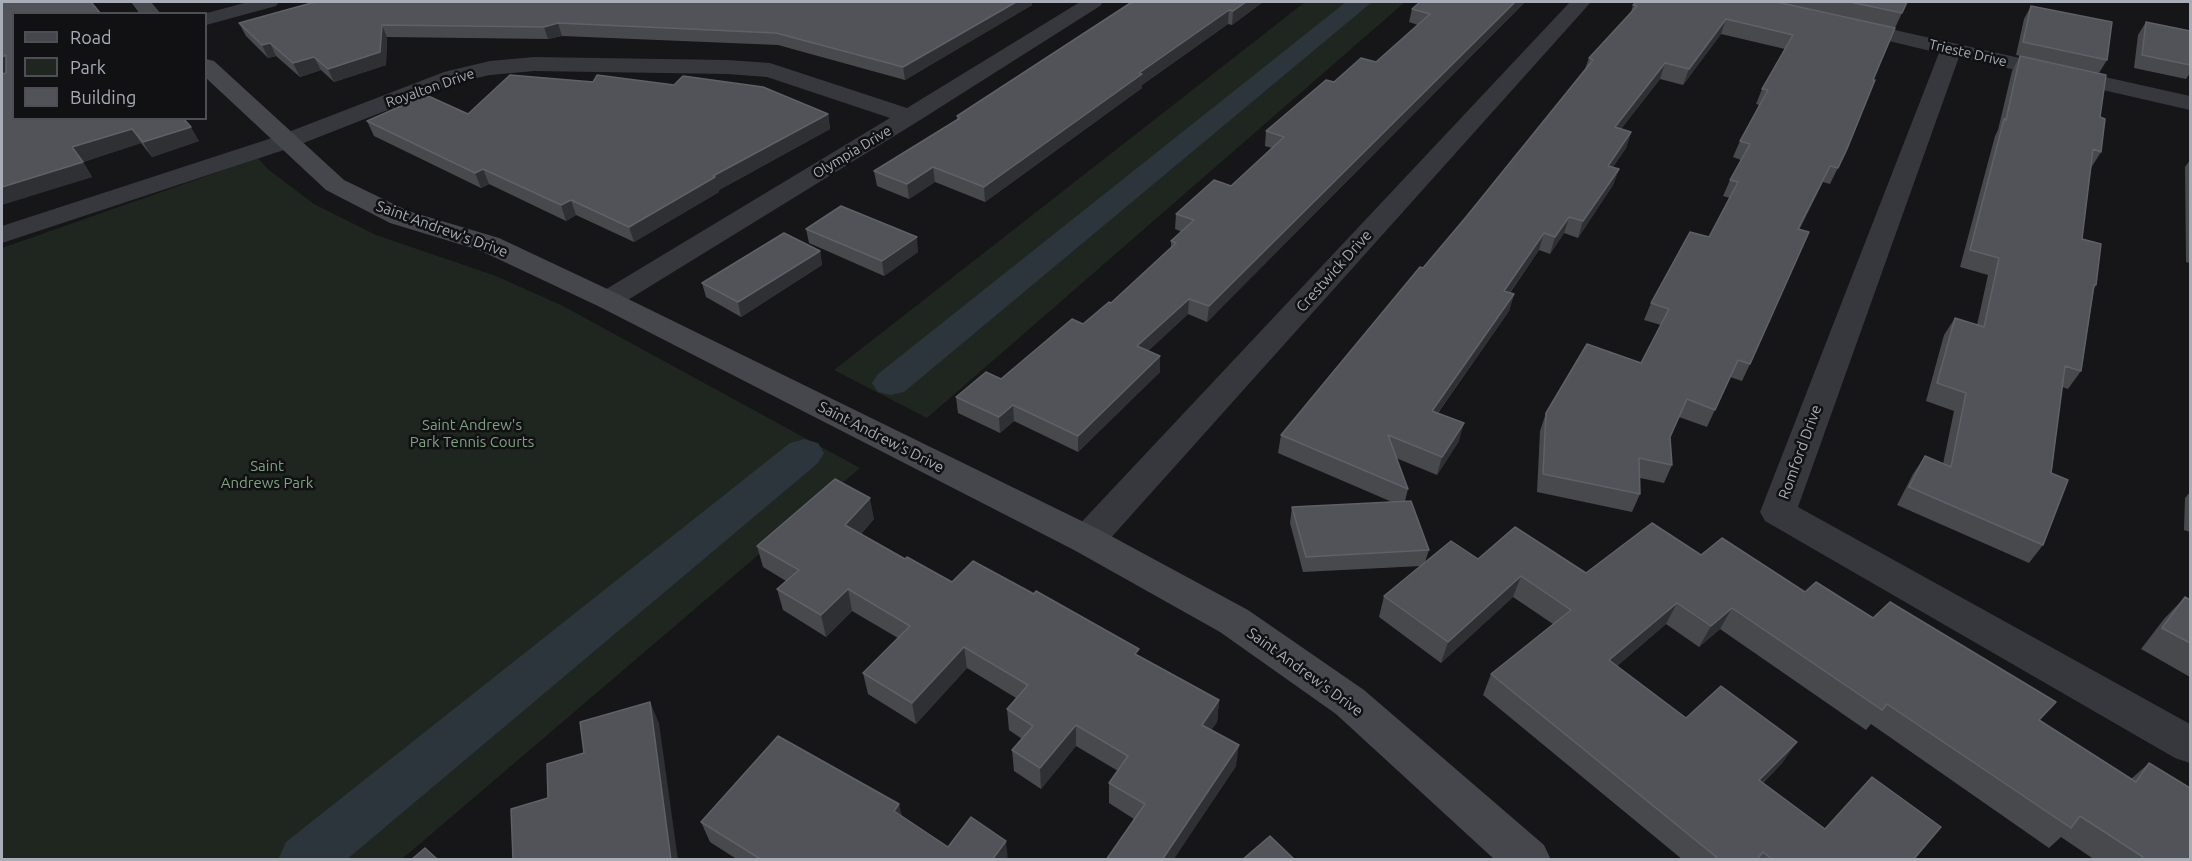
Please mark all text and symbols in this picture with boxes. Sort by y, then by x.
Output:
legend [12,12,207,120]
text: Road [70,27,112,47]
street label: Trieste Drive [1927,36,2009,70]
text: Park [70,57,106,77]
street label: Royalton Drive [384,65,476,111]
text: Building [70,87,136,107]
street label: Olympia Drive [810,122,894,182]
street label: Saint Andrew's Drive [374,197,510,261]
street label: Crestwick Drive [1292,226,1376,316]
street label: Saint Andrew's Drive [815,397,947,477]
street label: Romford Drive [1775,402,1825,502]
park label: Saint Andrew's Park Tennis Courts [410,416,534,451]
park label: Saint Andrews Park [221,457,313,492]
street label: Saint Andrew's Drive [1244,624,1366,720]

